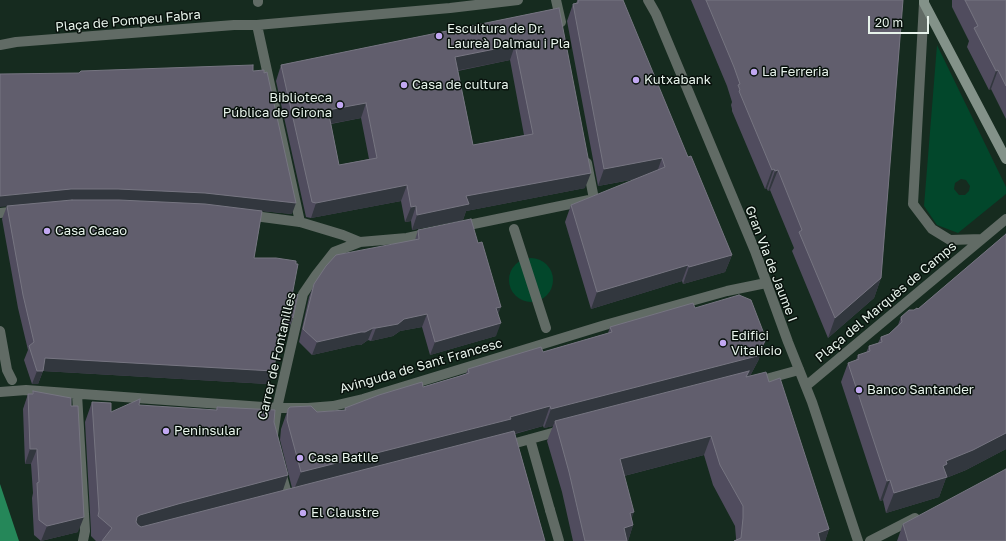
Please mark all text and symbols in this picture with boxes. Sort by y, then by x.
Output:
street label: Plaça de Pompeu Fabra [55,7,201,35]
scale bar [870,8,931,34]
text: 20 m [875,15,903,30]
place label: Escultura de Dr. Laureà Dalmau i Pla [447,21,570,52]
marker: Escultura de Dr. Laureà Dalmau i Pla [434,31,444,41]
place label: La Ferreria [762,64,829,80]
marker: La Ferreria [749,67,759,77]
place label: Kutxabank [644,72,711,88]
marker: Kutxabank [631,75,641,85]
place label: Casa de cultura [412,77,509,93]
marker: Casa de cultura [399,80,409,90]
place label: Biblioteca Pública de Girona [223,90,332,121]
marker: Biblioteca Pública de Girona [335,100,345,110]
street label: Gran Via de Jaume I [742,204,800,324]
place label: Casa Cacao [55,223,127,239]
marker: Casa Cacao [42,226,52,236]
street label: Plaça del Marquès de Camps [812,238,960,366]
street label: Carrer de Fontanilles [255,291,299,421]
place label: Edifici Vitalicio [731,328,782,359]
street label: Avinguda de Sant Francesc [338,335,504,397]
marker: Edifici Vitalicio [718,338,728,348]
place label: Banco Santander [867,382,974,398]
marker: Banco Santander [854,385,864,395]
place label: Peninsular [174,423,241,439]
marker: Peninsular [161,426,171,436]
place label: Casa Batlle [308,450,379,466]
marker: Casa Batlle [295,453,305,463]
place label: El Claustre [311,505,379,521]
marker: El Claustre [298,508,308,518]

